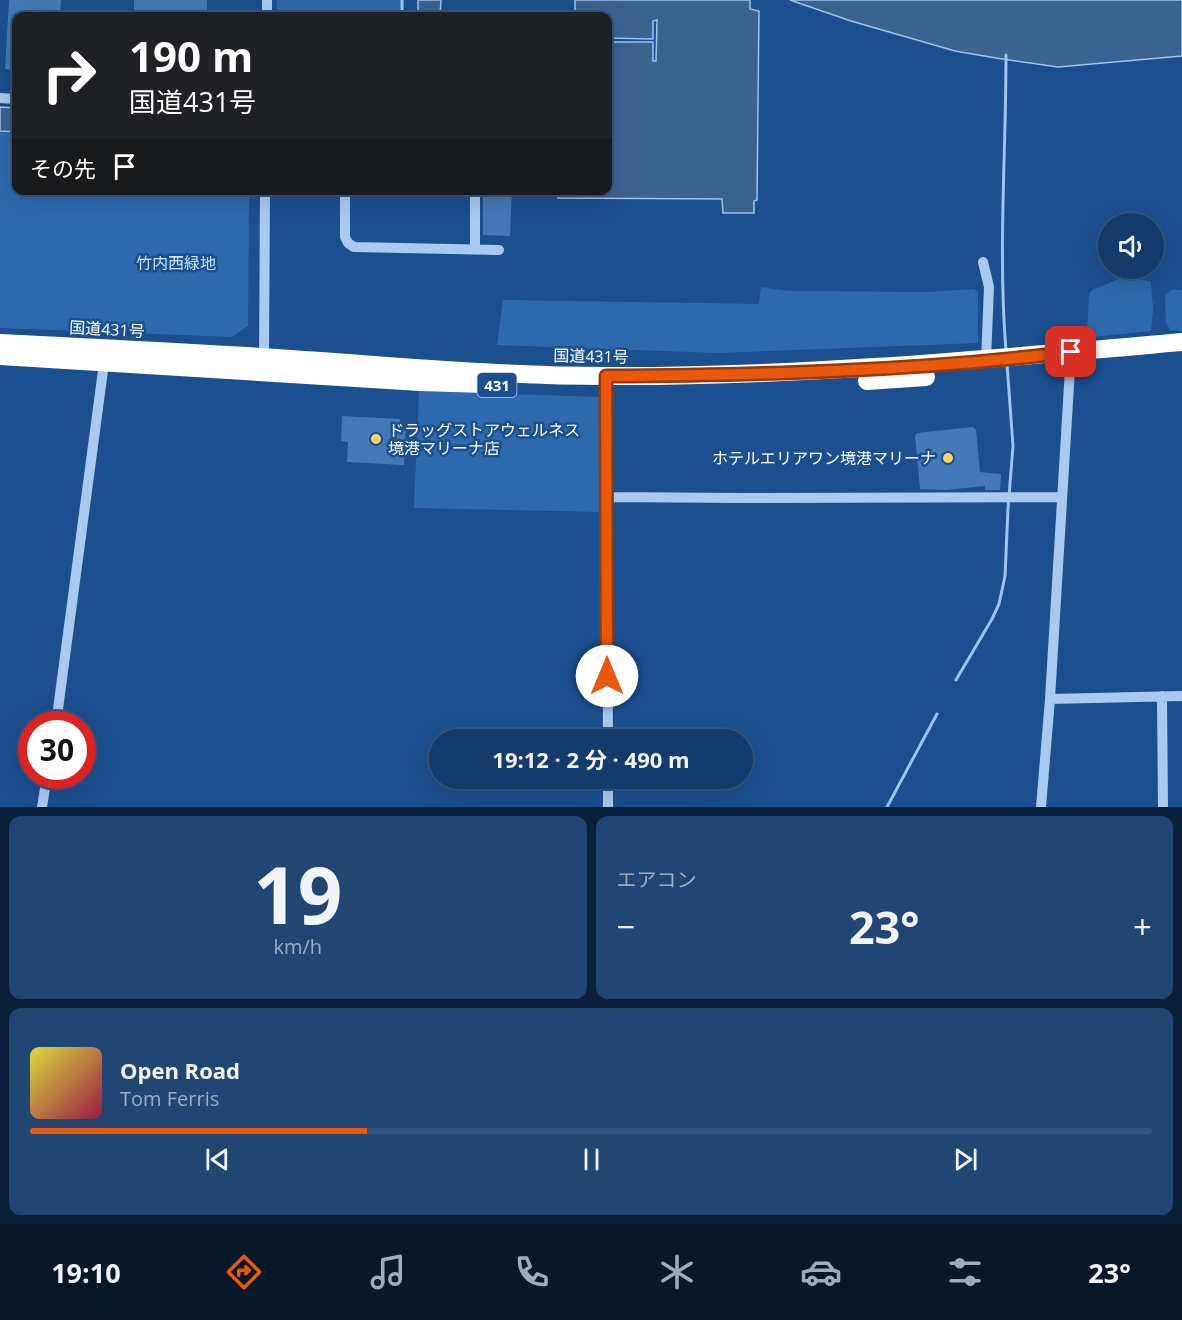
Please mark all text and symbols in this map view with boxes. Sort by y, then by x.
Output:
text: 190 m [129,27,253,84]
icon: right [30,36,108,114]
text: 国道431号 [129,83,256,120]
icon: arrive [108,150,141,183]
text: その先 [30,153,96,183]
map controls [1098,213,1164,279]
button: sound [1098,213,1164,279]
park label: 竹内西緑地 [136,252,216,274]
street label: 国道431号 [69,316,145,342]
pin [1045,326,1096,377]
icon: arrive [1054,335,1087,368]
street label: 国道431号 [553,344,629,368]
road number: 431 [478,373,516,397]
place label: ドラッグストアウェルネス 境港マリーナ店 [388,419,580,459]
marker: ドラッグストアウェルネス 境港マリーナ店 [369,432,383,446]
place label: ホテルエリアワン境港マリーナ [712,447,936,469]
marker: ホテルエリアワン境港マリーナ [941,451,955,465]
position arrow [575,644,639,708]
speed limit sign: 30 [18,711,96,789]
text: 19:12 · 2 分 · 490 m [492,744,690,774]
text: 19 [253,841,342,947]
text: エアコン [617,866,697,893]
text: 23° [849,896,920,957]
text: − [617,904,635,949]
text: + [1133,904,1152,949]
text: km/h [273,933,322,960]
text: Open Road [120,1055,240,1085]
text: Tom Ferris [120,1085,219,1112]
icon: previous [201,1143,234,1176]
icon: pause [575,1143,608,1176]
icon: next [949,1143,982,1176]
icon: directions [223,1251,265,1293]
icon: music [367,1251,409,1293]
icon: phone [511,1251,553,1293]
icon: climate [656,1251,698,1293]
icon: car [800,1251,842,1293]
icon: filters [944,1251,986,1293]
text: 19:10 [51,1254,121,1291]
text: 23° [1088,1254,1131,1291]

